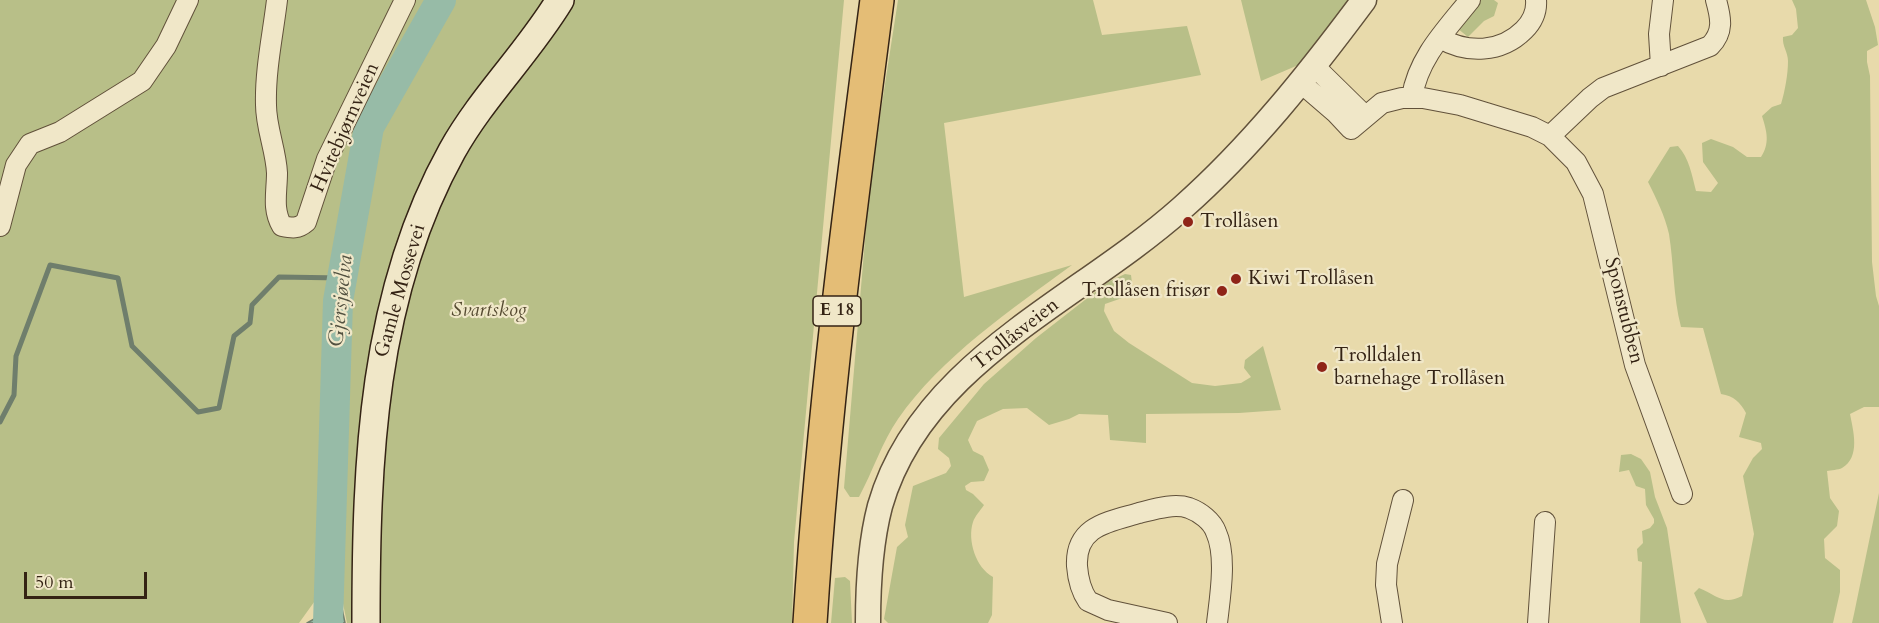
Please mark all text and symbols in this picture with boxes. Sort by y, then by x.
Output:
street label: Hvitebjørnveien [307,59,385,197]
place label: Trollåsen [1200,210,1279,234]
marker: Trollåsen [1181,215,1195,229]
street label: Gamle Mossevei [370,221,432,361]
water label: Gjersjøelva [325,254,359,348]
street label: Sponstubben [1598,255,1648,367]
place label: Kiwi Trollåsen [1248,267,1374,291]
marker: Kiwi Trollåsen [1229,272,1243,286]
place label: Trollåsen frisør [1082,279,1210,303]
marker: Trollåsen frisør [1215,284,1229,298]
street label: Trollåsveien [968,294,1064,376]
road number: E 18 [813,296,861,326]
park label: Svartskog [451,299,527,323]
place label: Trolldalen barnehage Trollåsen [1334,344,1505,391]
marker: Trolldalen barnehage Trollåsen [1315,360,1329,374]
scale bar [27,560,150,598]
text: 50 m [35,570,74,595]

